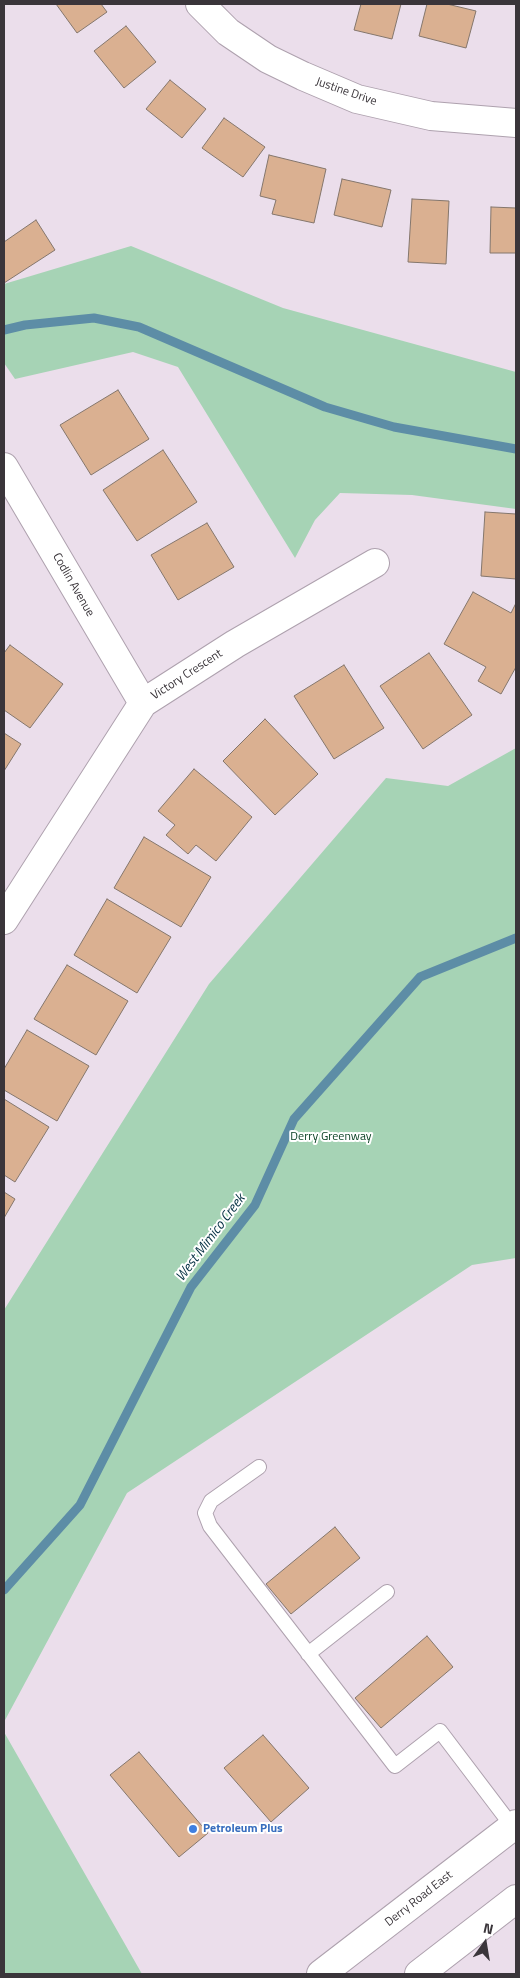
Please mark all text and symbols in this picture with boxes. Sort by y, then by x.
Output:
street label: Justine Drive [314,75,378,109]
street label: Codlin Avenue [49,551,97,619]
street label: Victory Crescent [149,647,225,703]
park label: Derry Greenway [290,1130,372,1144]
water label: West Mimico Creek [173,1191,249,1285]
place label: Petroleum Plus [203,1822,283,1836]
marker: Petroleum Plus [187,1823,199,1835]
street label: Derry Road East [382,1868,456,1930]
text: N [481,1917,496,1939]
north arrow [460,1918,510,1968]

